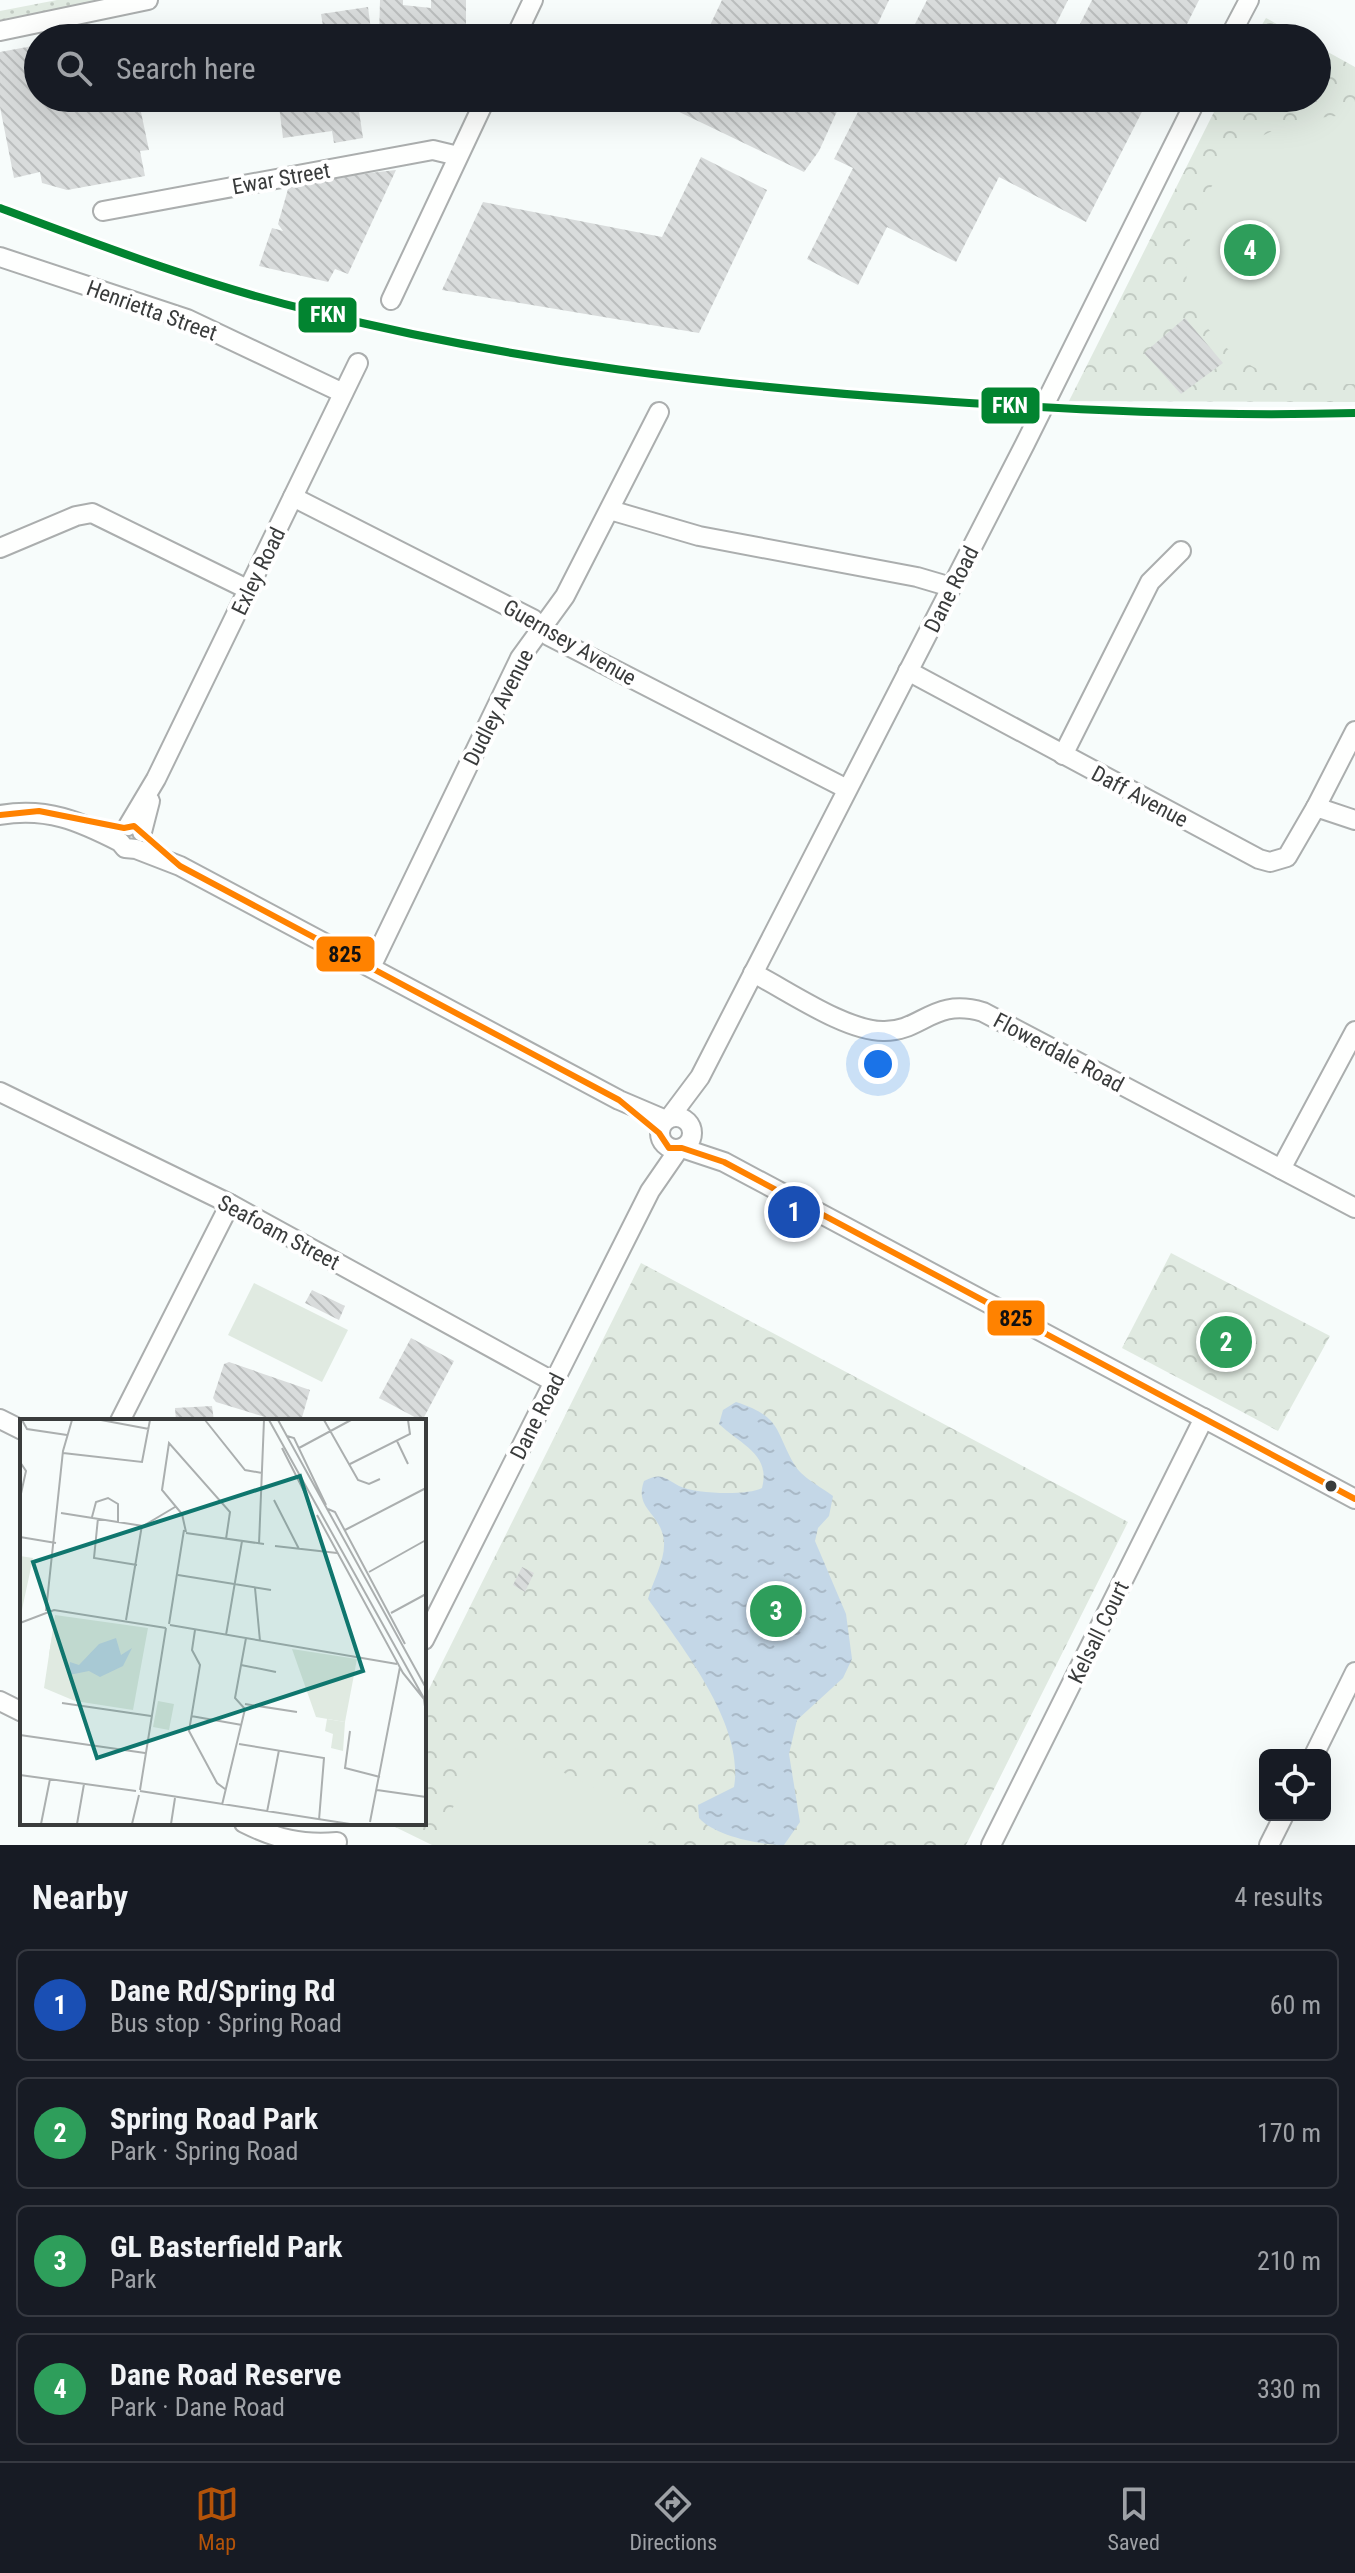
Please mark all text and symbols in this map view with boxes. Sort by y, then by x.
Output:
search box [24,24,1331,112]
icon: search [52,46,96,90]
text: Search here [116,51,256,86]
street label: Ewar Street [230,158,332,199]
pin: 4 [1224,220,1276,280]
street label: Henrietta Street [83,275,220,346]
line badge: FKN [297,296,358,334]
text: FKN [310,302,346,327]
line badge: FKN [980,386,1041,425]
text: FKN [992,393,1028,418]
street label: Exley Road [227,523,290,619]
street label: Dane Road [919,542,984,636]
street label: Guernsey Avenue [499,594,641,691]
street label: Dudley Avenue [459,645,538,769]
street label: Daff Avenue [1087,761,1192,832]
line badge: 825 [315,935,376,973]
text: 825 [328,942,362,967]
street label: Flowerdale Road [989,1008,1128,1097]
your location [858,1044,898,1084]
pin: 1 [768,1182,820,1242]
street label: Seafoam Street [214,1190,344,1275]
line badge: 825 [986,1299,1046,1337]
text: 825 [999,1306,1033,1331]
pin: 2 [1200,1312,1252,1372]
street label: Dane Road [505,1369,570,1463]
inset map [20,1419,426,1825]
unlabelled marker [1323,1478,1339,1494]
street label: Kelsall Court [1063,1577,1134,1687]
pin: 3 [750,1581,802,1641]
map controls [1259,1749,1331,1821]
button: locate [1259,1749,1331,1821]
text: Nearby [32,1877,128,1917]
text: 4 results [1234,1882,1323,1912]
text: Dane Rd/Spring Rd [110,1973,335,2008]
text: 1 [53,1990,67,2020]
text: 60 m [1270,1990,1321,2020]
text: Bus stop · Spring Road [110,2008,342,2038]
text: Spring Road Park [110,2101,318,2136]
text: 2 [53,2118,67,2148]
text: 170 m [1257,2118,1321,2148]
text: Park · Spring Road [110,2136,298,2166]
text: GL Basterfield Park [110,2229,342,2264]
text: 3 [53,2246,67,2276]
text: 210 m [1257,2246,1321,2276]
text: Park [110,2264,156,2294]
text: Dane Road Reserve [110,2357,341,2392]
text: 4 [53,2374,67,2404]
text: 330 m [1257,2374,1321,2404]
text: Park · Dane Road [110,2392,285,2422]
tab: Map [195,2482,239,2555]
tab: Directions [629,2482,717,2555]
tab: Saved [1108,2482,1160,2555]

